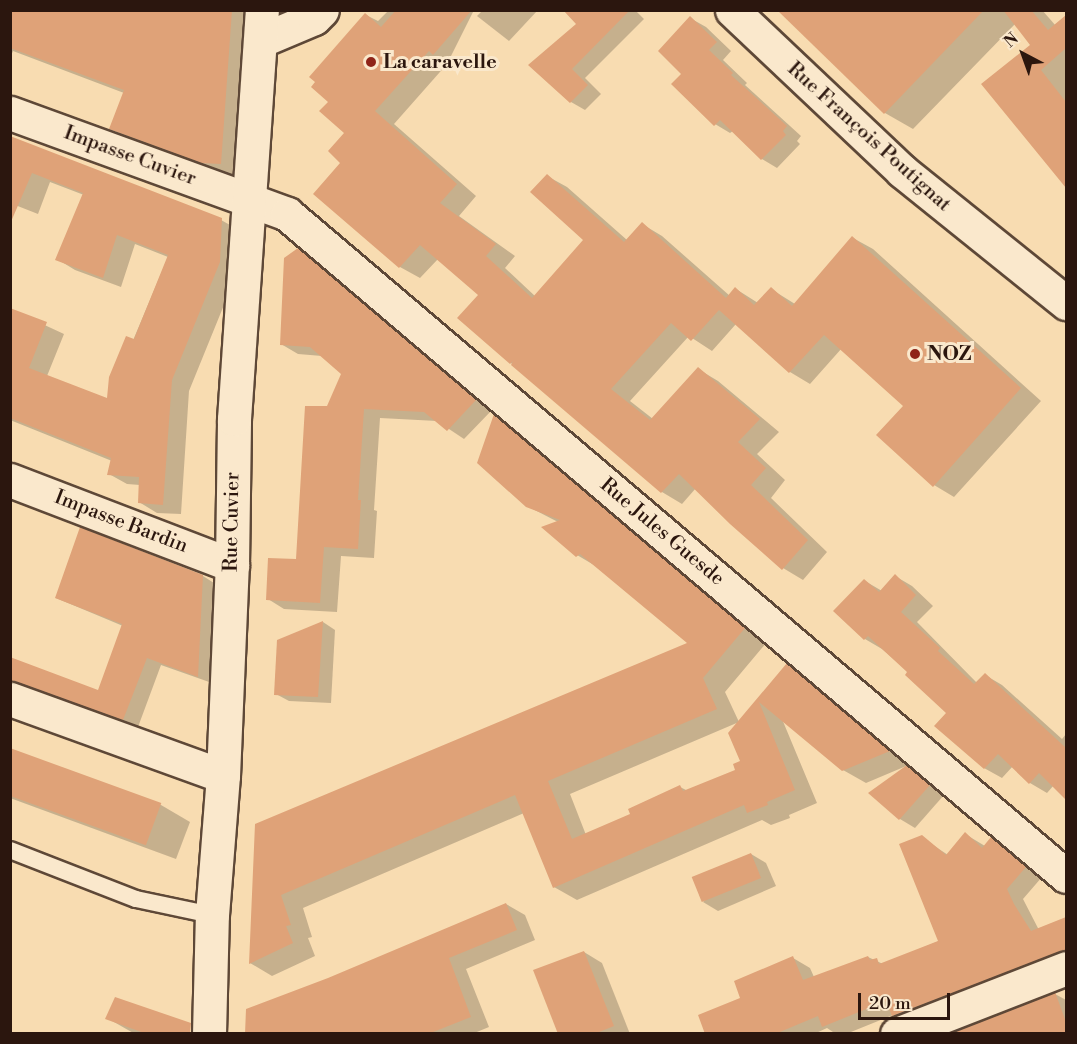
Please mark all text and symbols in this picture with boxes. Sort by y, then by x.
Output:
north arrow [993,24,1053,84]
text: N [1000,29,1023,52]
place label: La caravelle [383,50,497,74]
marker: La caravelle [364,55,378,69]
street label: Rue François Poutignat [782,57,956,217]
street label: Impasse Cuvier [61,121,199,191]
place label: NOZ [927,342,971,366]
marker: NOZ [908,347,922,361]
street label: Rue Cuvier [219,472,245,572]
street label: Rue Jules Guesde [595,473,729,591]
street label: Impasse Bardin [51,486,191,558]
scale bar [861,981,952,1019]
text: 20 m [869,992,911,1015]

